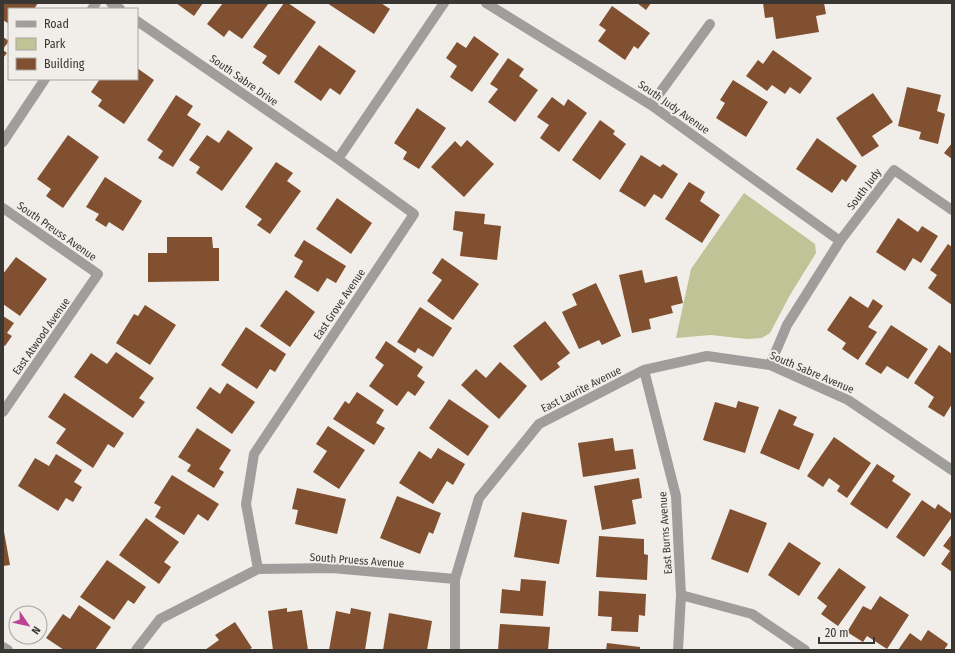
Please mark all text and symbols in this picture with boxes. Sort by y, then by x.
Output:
legend [8,8,138,80]
text: Road [44,17,69,31]
text: Park [44,37,66,51]
street label: South Sabre Drive [207,52,280,109]
text: Building [44,57,85,71]
street label: South Judy Avenue [636,78,712,137]
street label: South Judy [845,166,884,213]
street label: South Preuss Avenue [14,199,99,264]
street label: East Grove Avenue [311,266,368,342]
street label: East Atwood Avenue [10,295,73,377]
street label: South Sabre Avenue [768,349,856,396]
street label: East Laurite Avenue [539,364,624,415]
street label: East Burns Avenue [656,491,675,575]
street label: South Pruess Avenue [309,551,405,570]
north arrow [8,605,48,645]
scale bar [819,619,874,645]
text: N [29,624,43,637]
text: 20 m [825,626,849,640]

